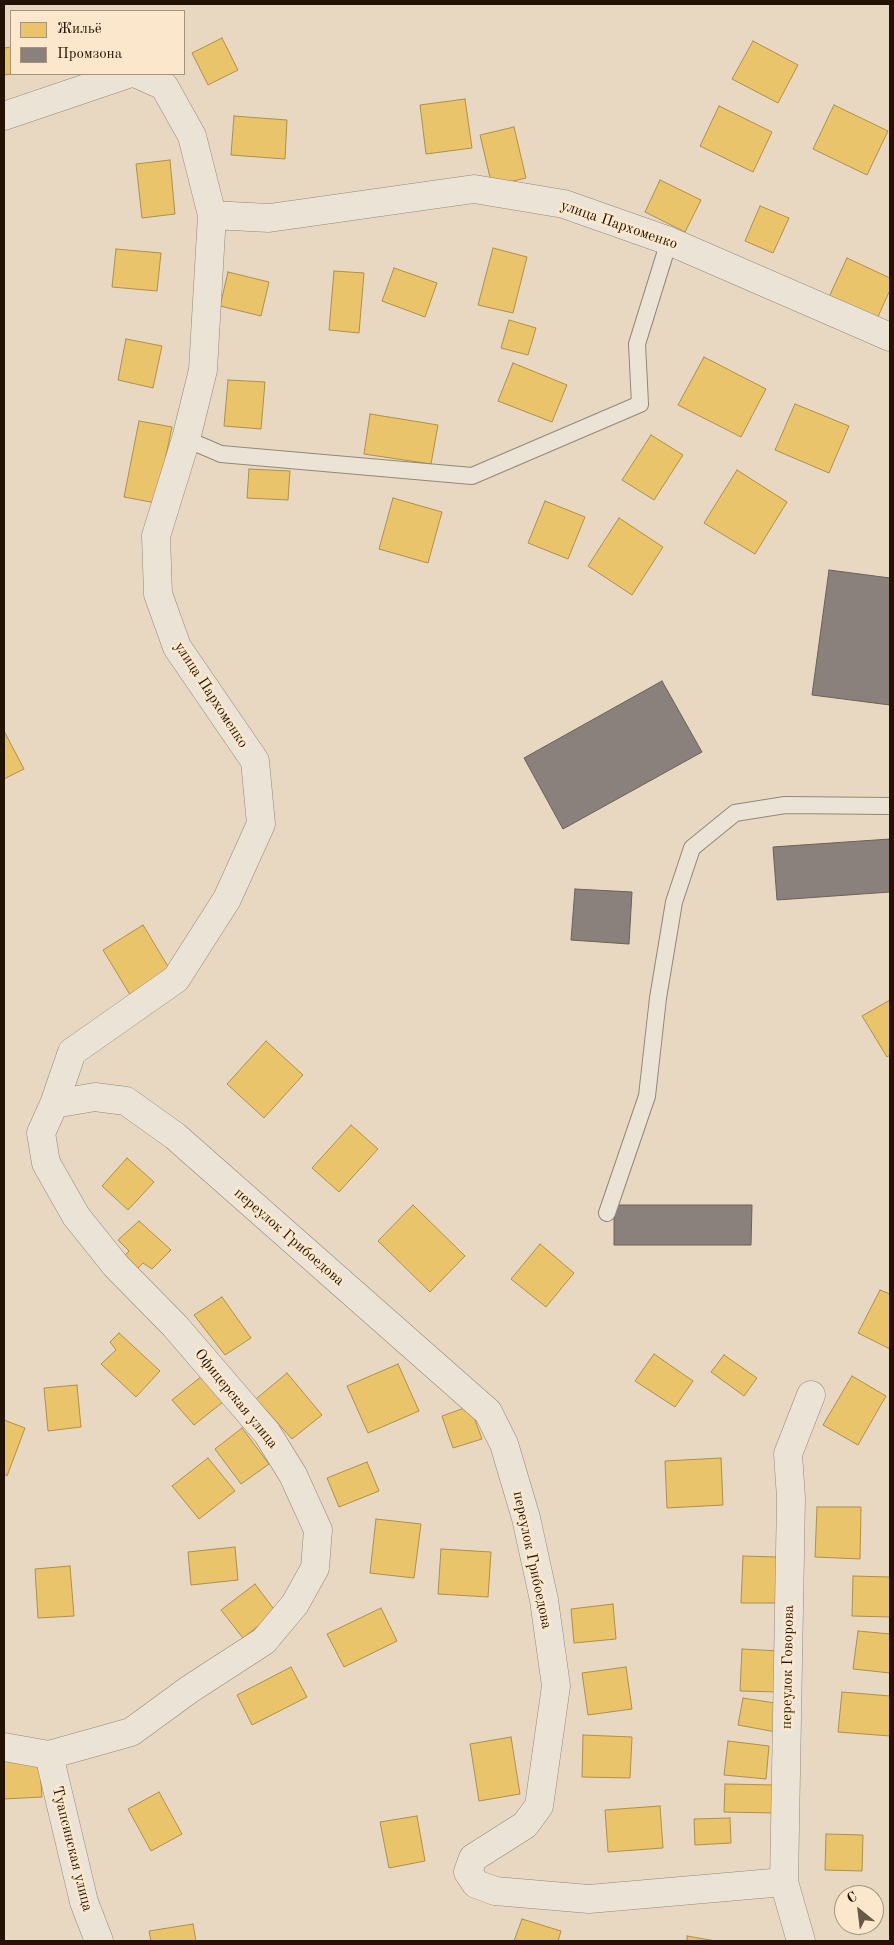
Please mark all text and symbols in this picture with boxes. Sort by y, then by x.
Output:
legend [10,10,185,75]
text: Жильё [57,22,102,37]
text: Промзона [57,47,122,62]
street label: улица Пархоменко [558,196,680,254]
street label: улица Пархоменко [170,639,252,751]
street label: переулок Грибоедова [230,1184,348,1290]
street label: Офицерская улица [190,1345,282,1453]
street label: переулок Грибоедова [509,1489,555,1631]
street label: переулок Говорова [778,1605,798,1729]
street label: Туапсинская улица [48,1784,96,1914]
north arrow [834,1885,884,1935]
text: С [845,1889,860,1906]

